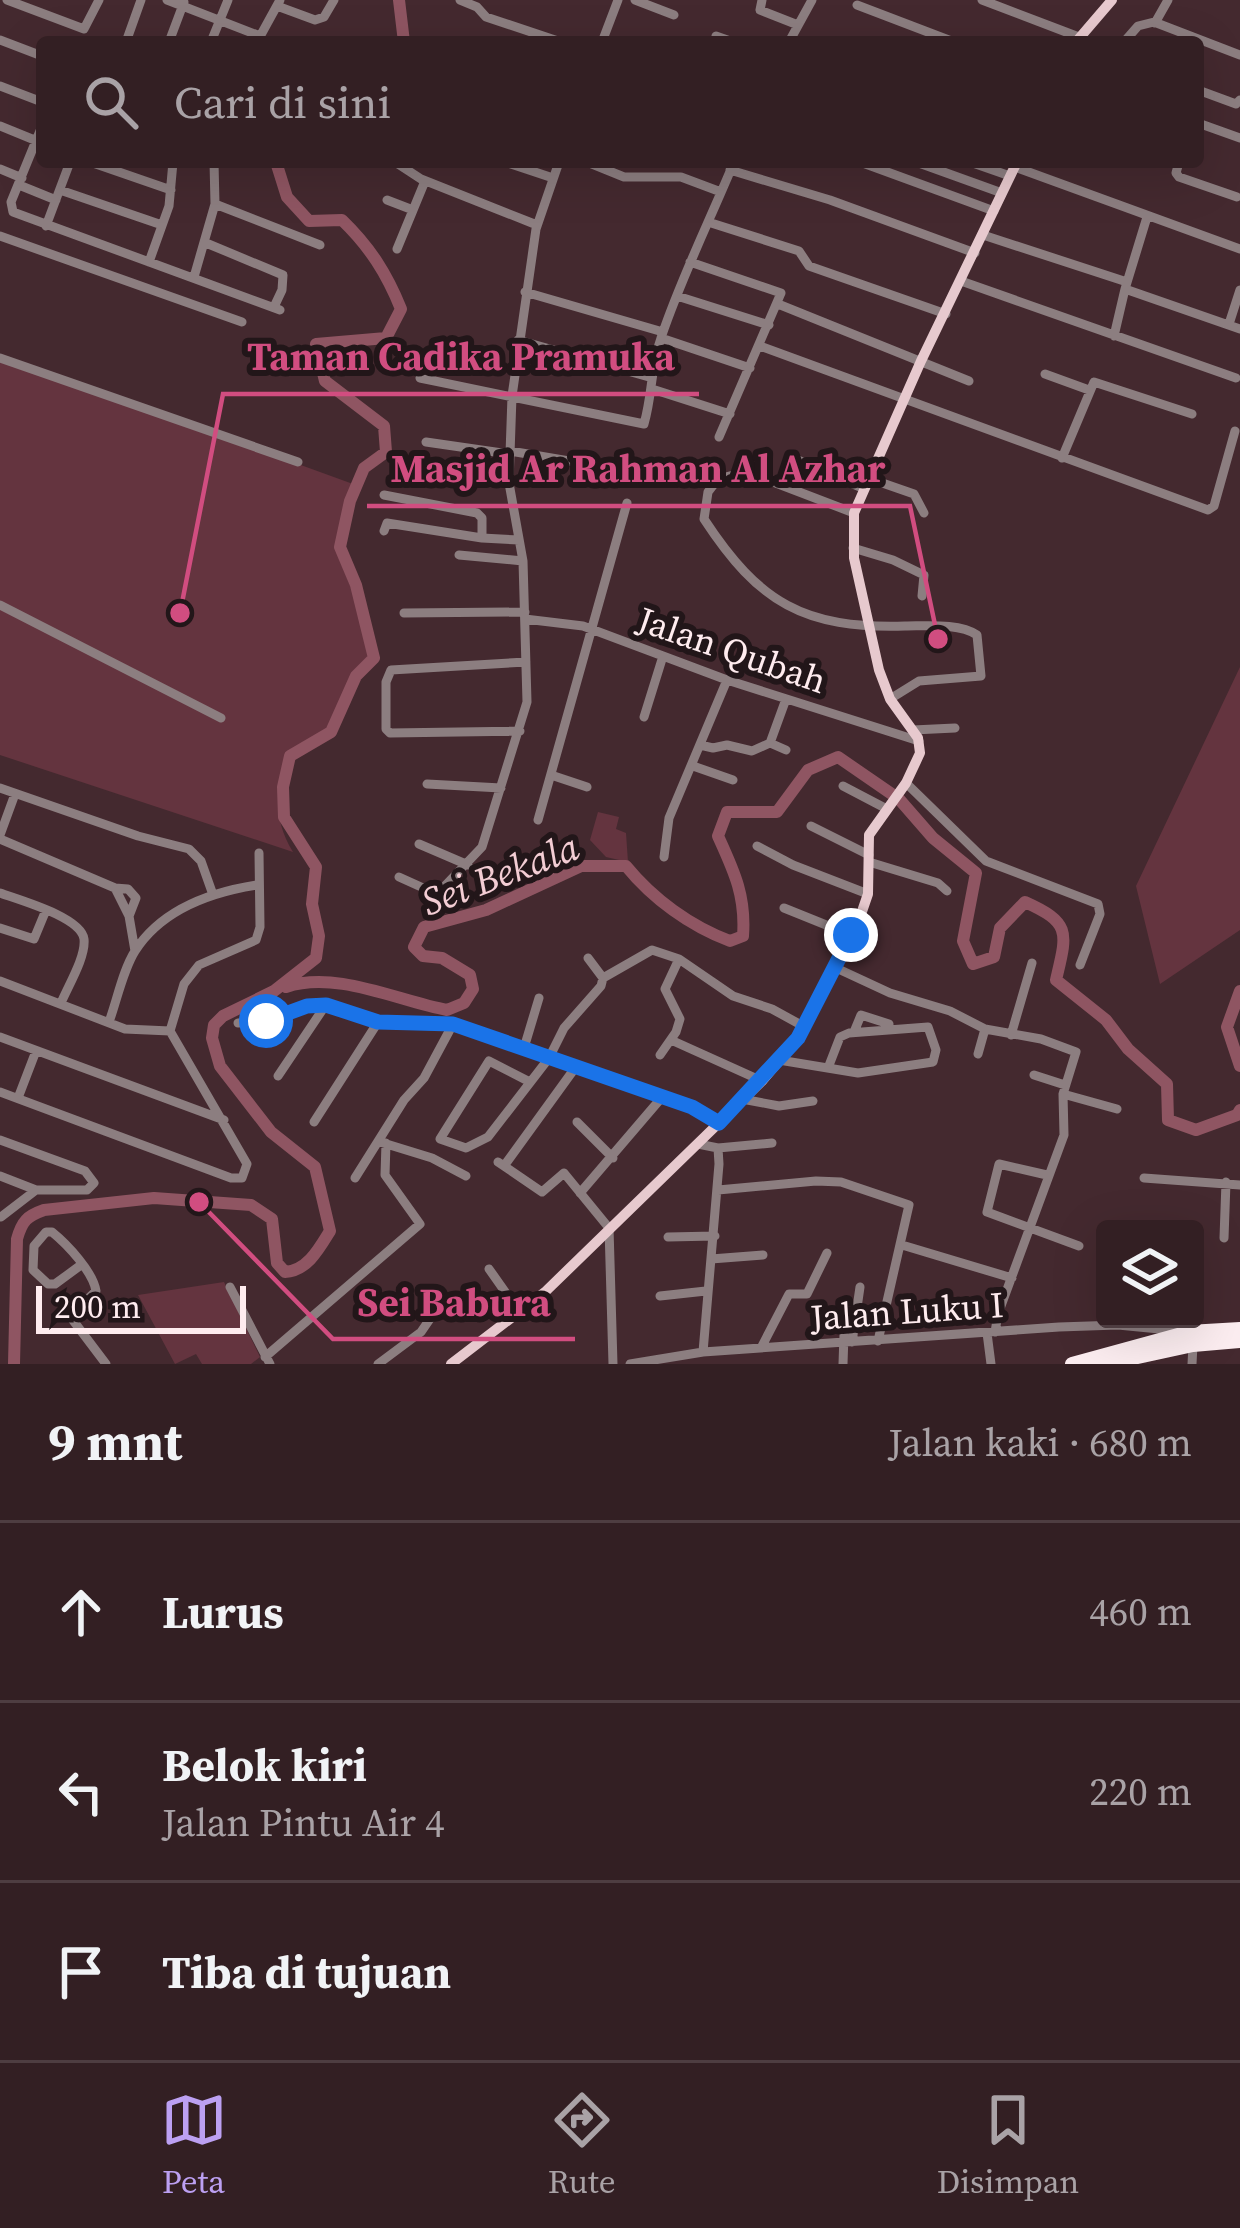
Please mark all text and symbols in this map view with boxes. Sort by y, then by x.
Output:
search box [36,36,1204,168]
icon: search [78,69,144,135]
text: Cari di sini [174,71,391,133]
callout: Taman Cadika Pramuka [223,319,699,394]
text: Taman Cadika Pramuka [247,330,675,383]
callout: Masjid Ar Rahman Al Azhar [367,431,910,506]
text: Masjid Ar Rahman Al Azhar [391,442,886,495]
street label: Jalan Qubah [630,594,833,705]
water label: Sei Bekala [414,820,587,928]
route end [824,908,878,962]
route start [239,994,293,1048]
map controls [1096,1220,1204,1328]
button: layers [1096,1220,1204,1328]
callout: Sei Babura [333,1264,575,1339]
text: Sei Babura [357,1276,551,1329]
scale bar [36,1280,246,1333]
street label: Jalan Luku I [808,1280,1005,1342]
text: 200 m [54,1284,141,1329]
text: 9 mnt [48,1407,182,1477]
text: Jalan kaki · 680 m [888,1416,1192,1469]
icon: ahead [48,1579,114,1645]
text: Lurus [162,1581,284,1643]
text: 460 m [1089,1585,1192,1638]
text: Belok kiri [162,1734,367,1796]
icon: left [48,1759,114,1825]
text: 220 m [1089,1765,1192,1818]
text: Jalan Pintu Air 4 [162,1796,445,1849]
icon: arrive [48,1939,114,2005]
text: Tiba di tujuan [162,1941,451,2003]
tab: Peta [161,2087,227,2204]
tab: Rute [548,2087,616,2204]
tab: Disimpan [937,2087,1079,2204]

